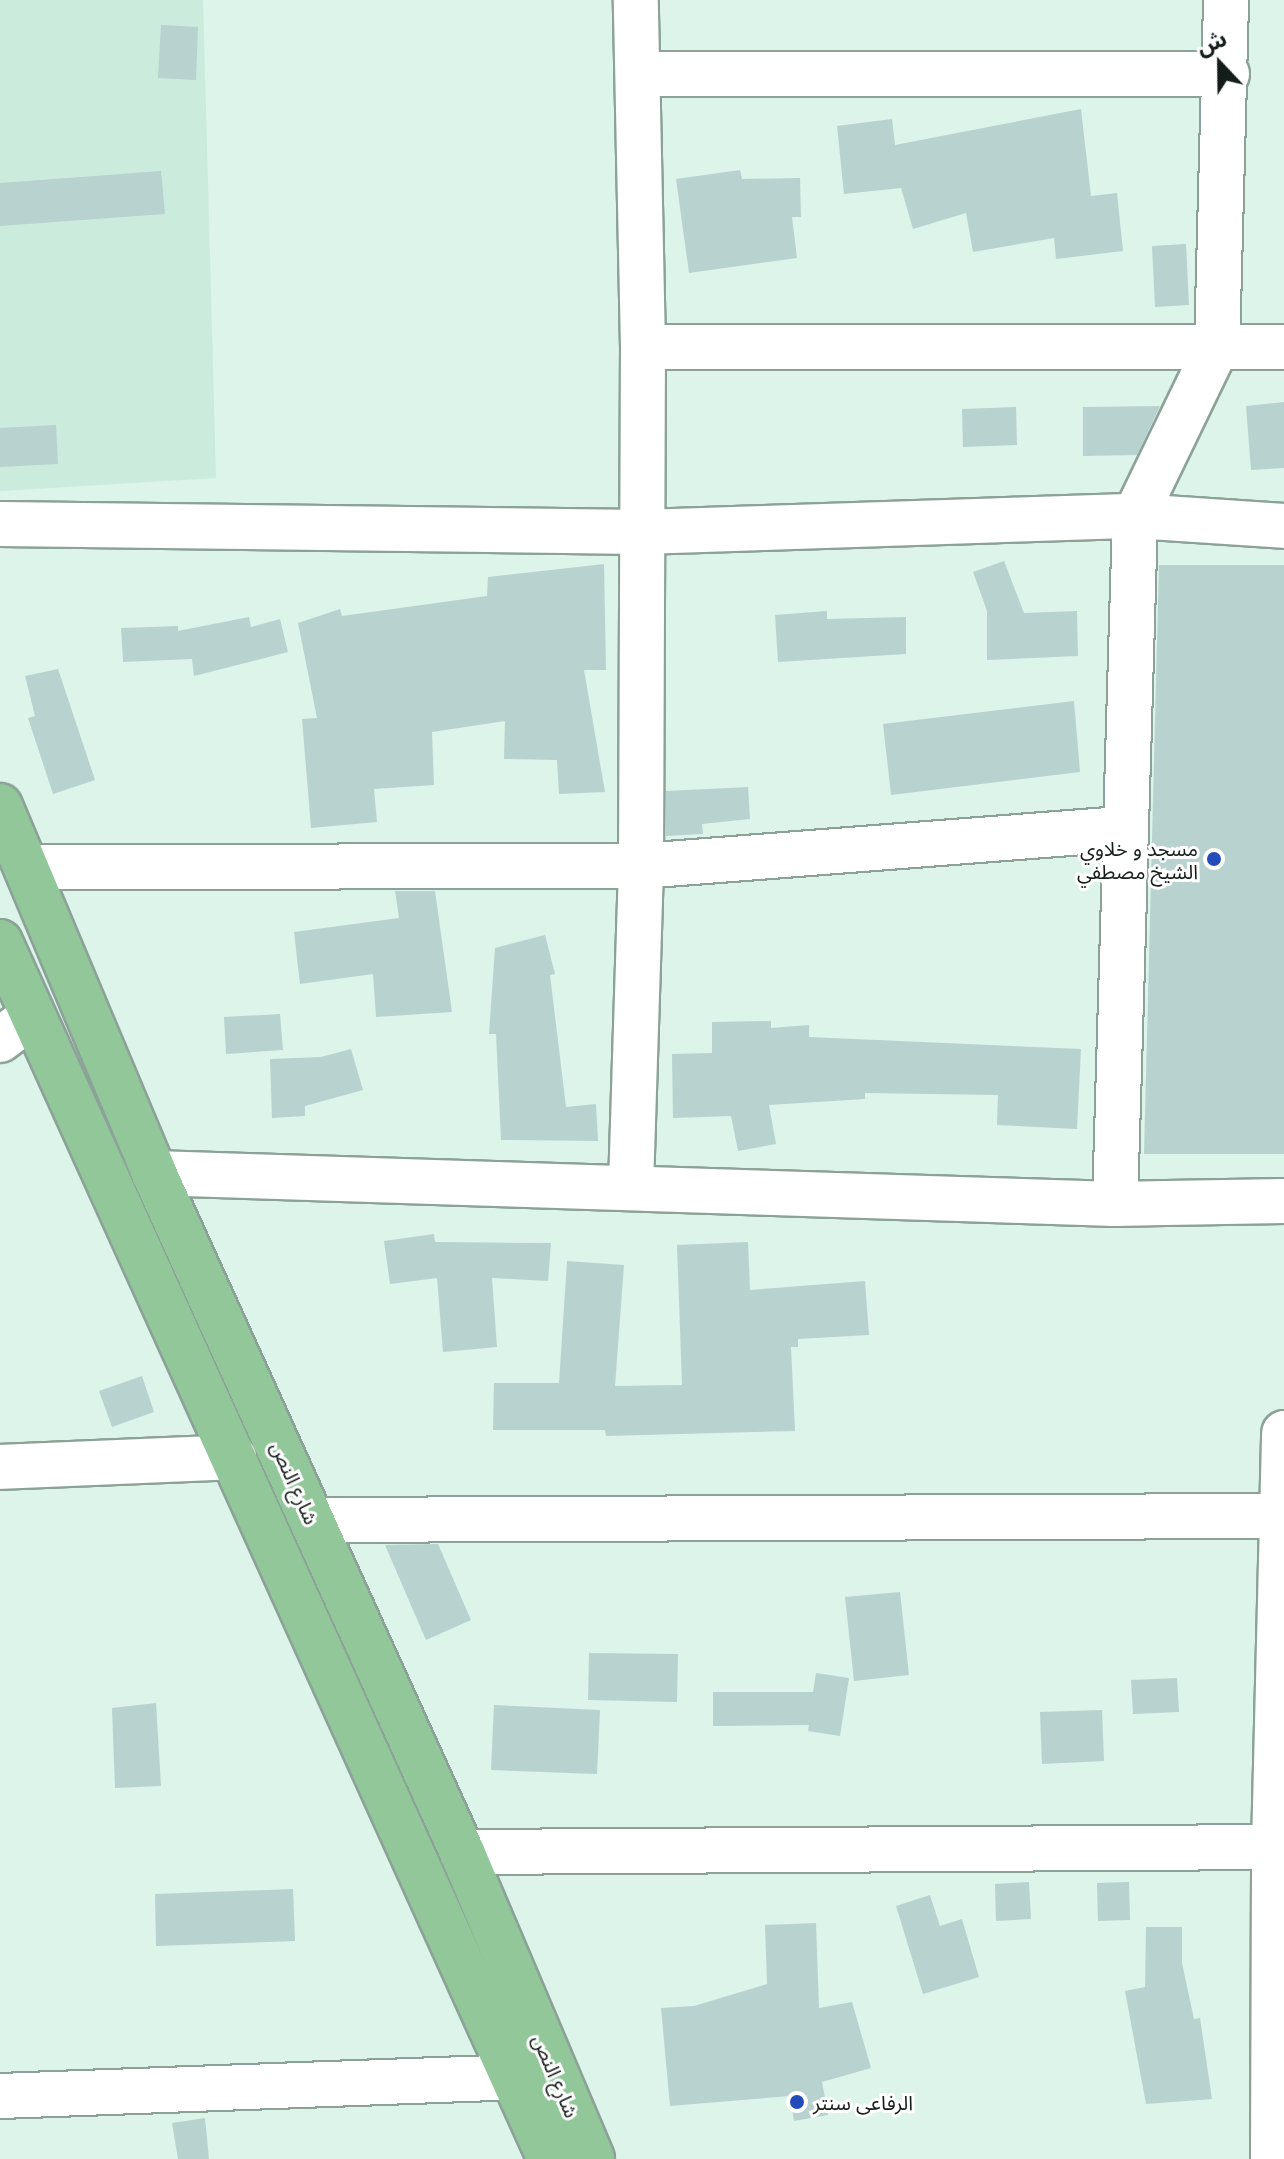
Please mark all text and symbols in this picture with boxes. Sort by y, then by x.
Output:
text: ش [1191,22,1231,61]
north arrow [1180,24,1260,104]
place label: مسجد و خلاوي الشيخ مصطفي [1077,836,1198,883]
marker: مسجد و خلاوي الشيخ مصطفي [1205,850,1223,868]
street label: شارع النص [266,1438,324,1528]
street label: شارع النص [528,2031,584,2121]
place label: الرفاعى سنتر [813,2090,913,2114]
marker: الرفاعى سنتر [788,2093,806,2111]

